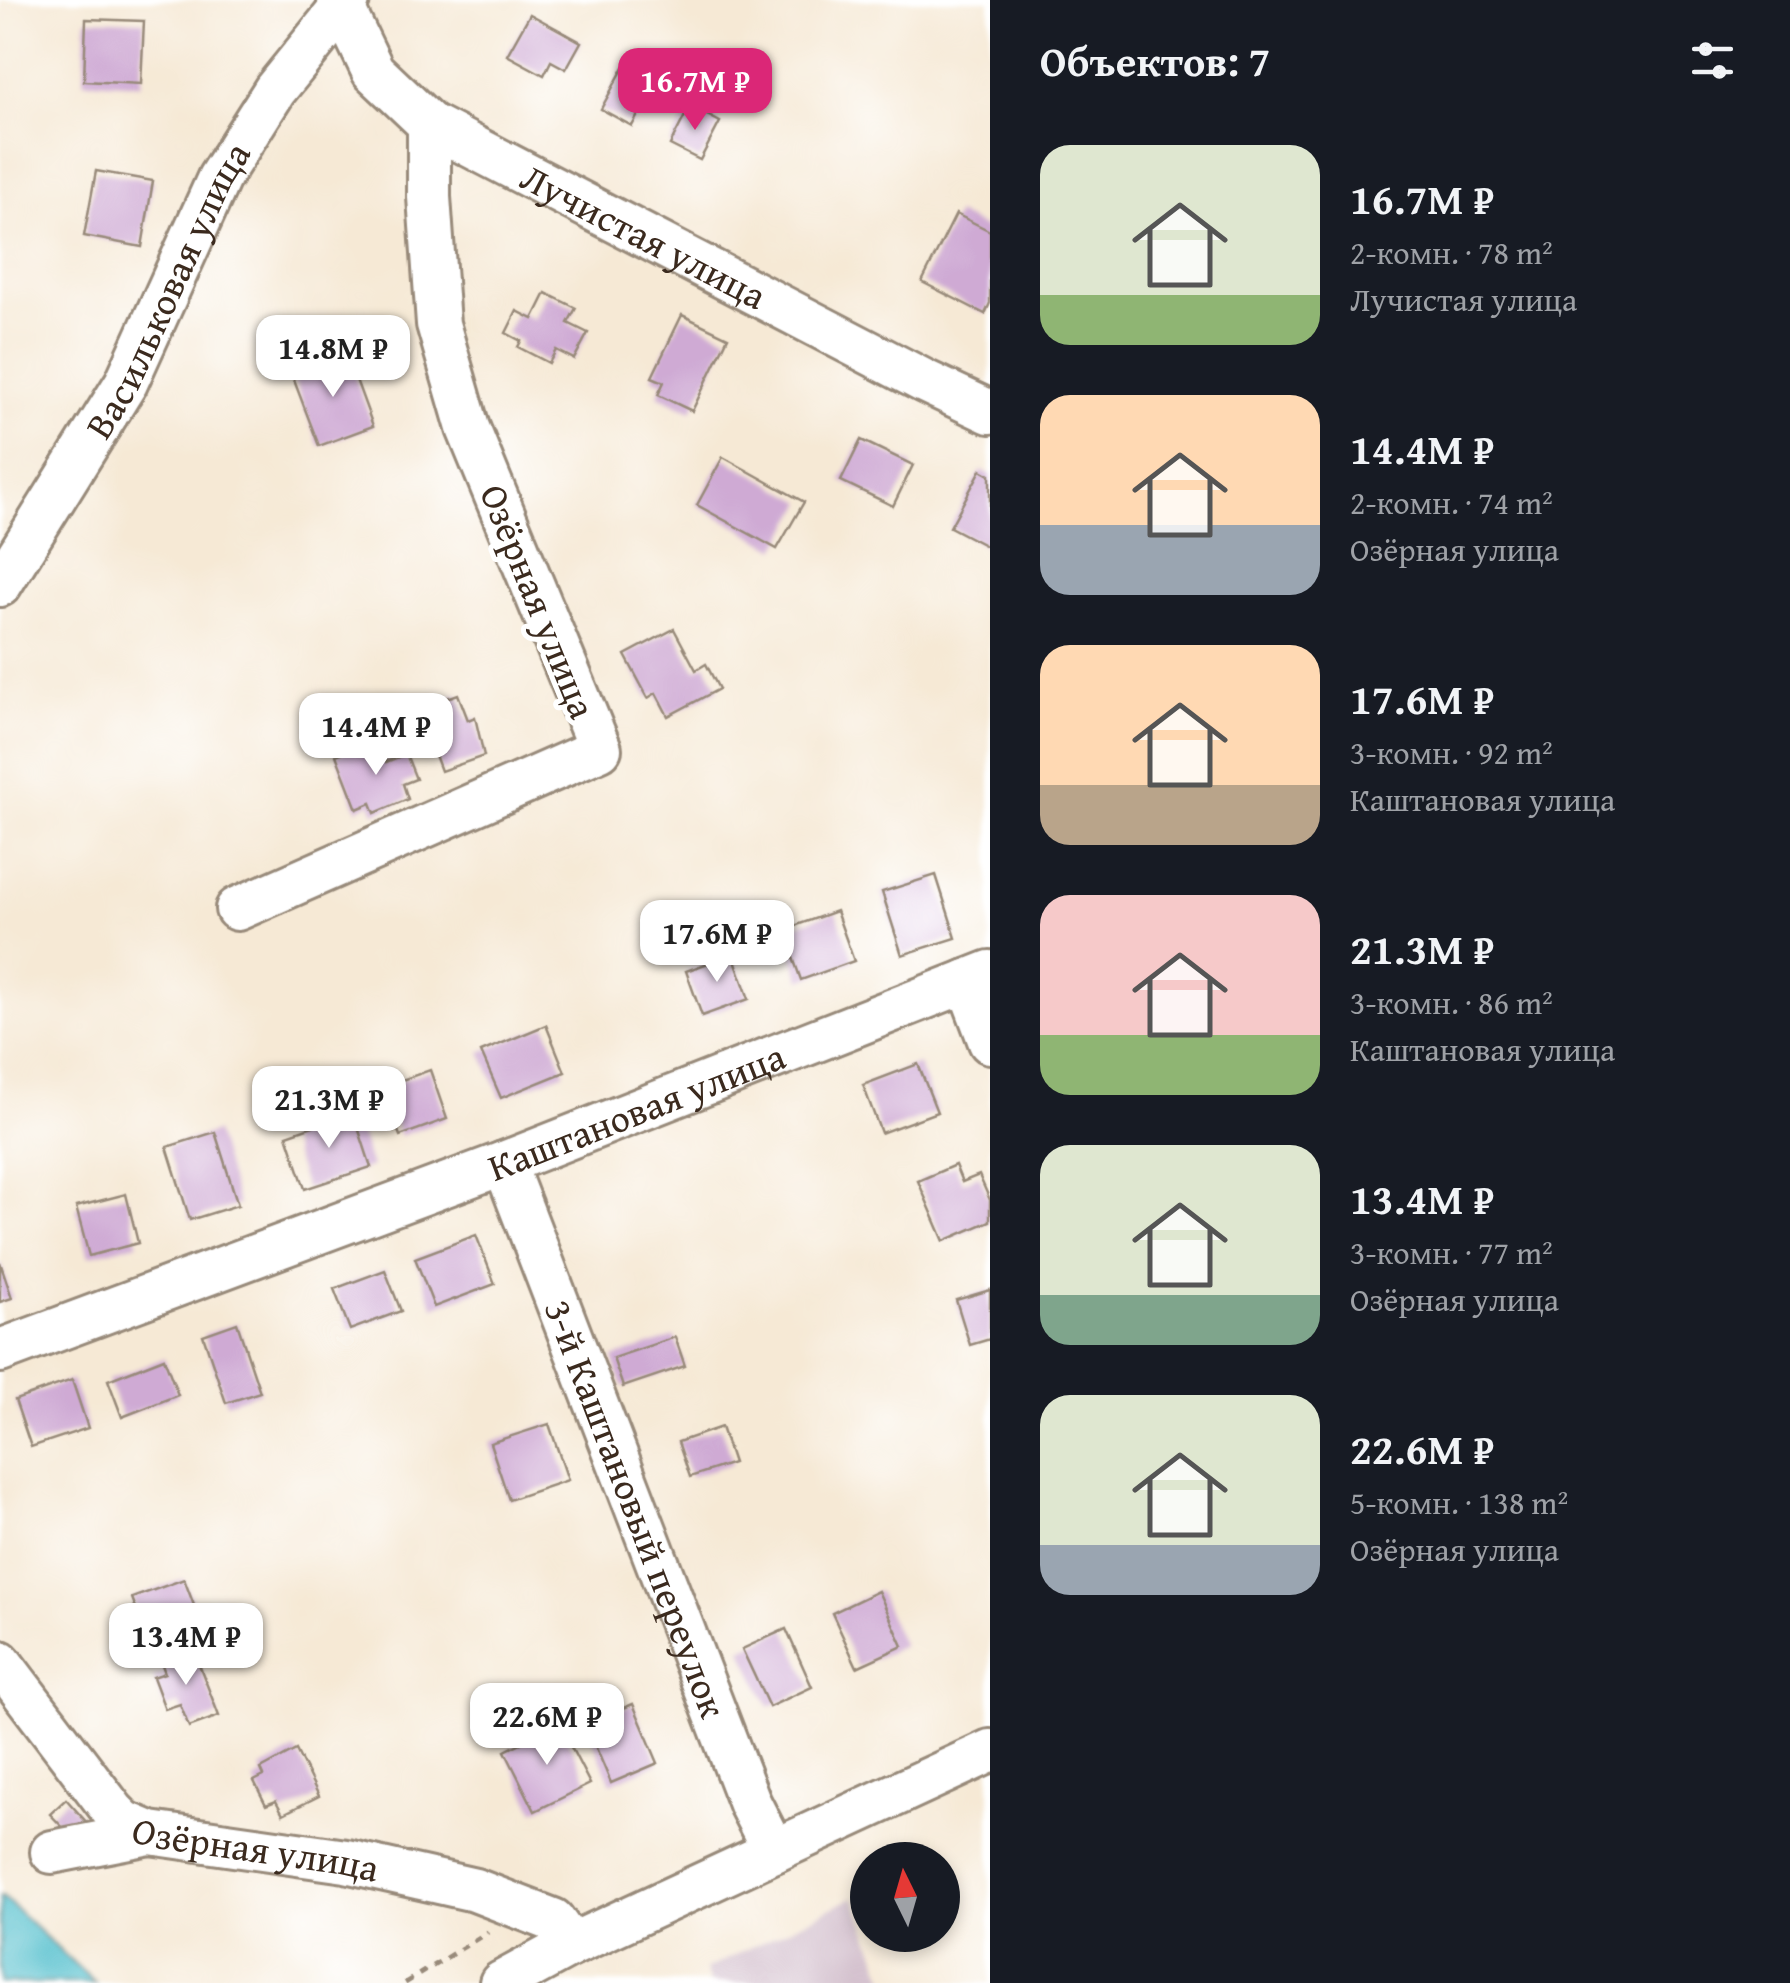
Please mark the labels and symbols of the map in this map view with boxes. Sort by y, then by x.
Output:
pin: 16.7M ₽ [603,48,787,133]
street label: Васильковая улица [70,130,263,449]
street label: Лучистая улица [511,149,777,323]
pin: 14.8M ₽ [241,315,425,400]
street label: Озёрная улица [467,475,611,727]
pin: 14.4M ₽ [284,693,468,778]
pin: 17.6M ₽ [625,900,809,985]
street label: Каштановая улица [480,1027,793,1195]
pin: 21.3M ₽ [237,1066,421,1151]
street label: 3-й Каштановый переулок [531,1291,742,1726]
pin: 13.4M ₽ [94,1603,278,1688]
pin: 22.6M ₽ [455,1683,639,1768]
street label: Озёрная улица [123,1801,385,1896]
north arrow [850,1842,960,1952]

